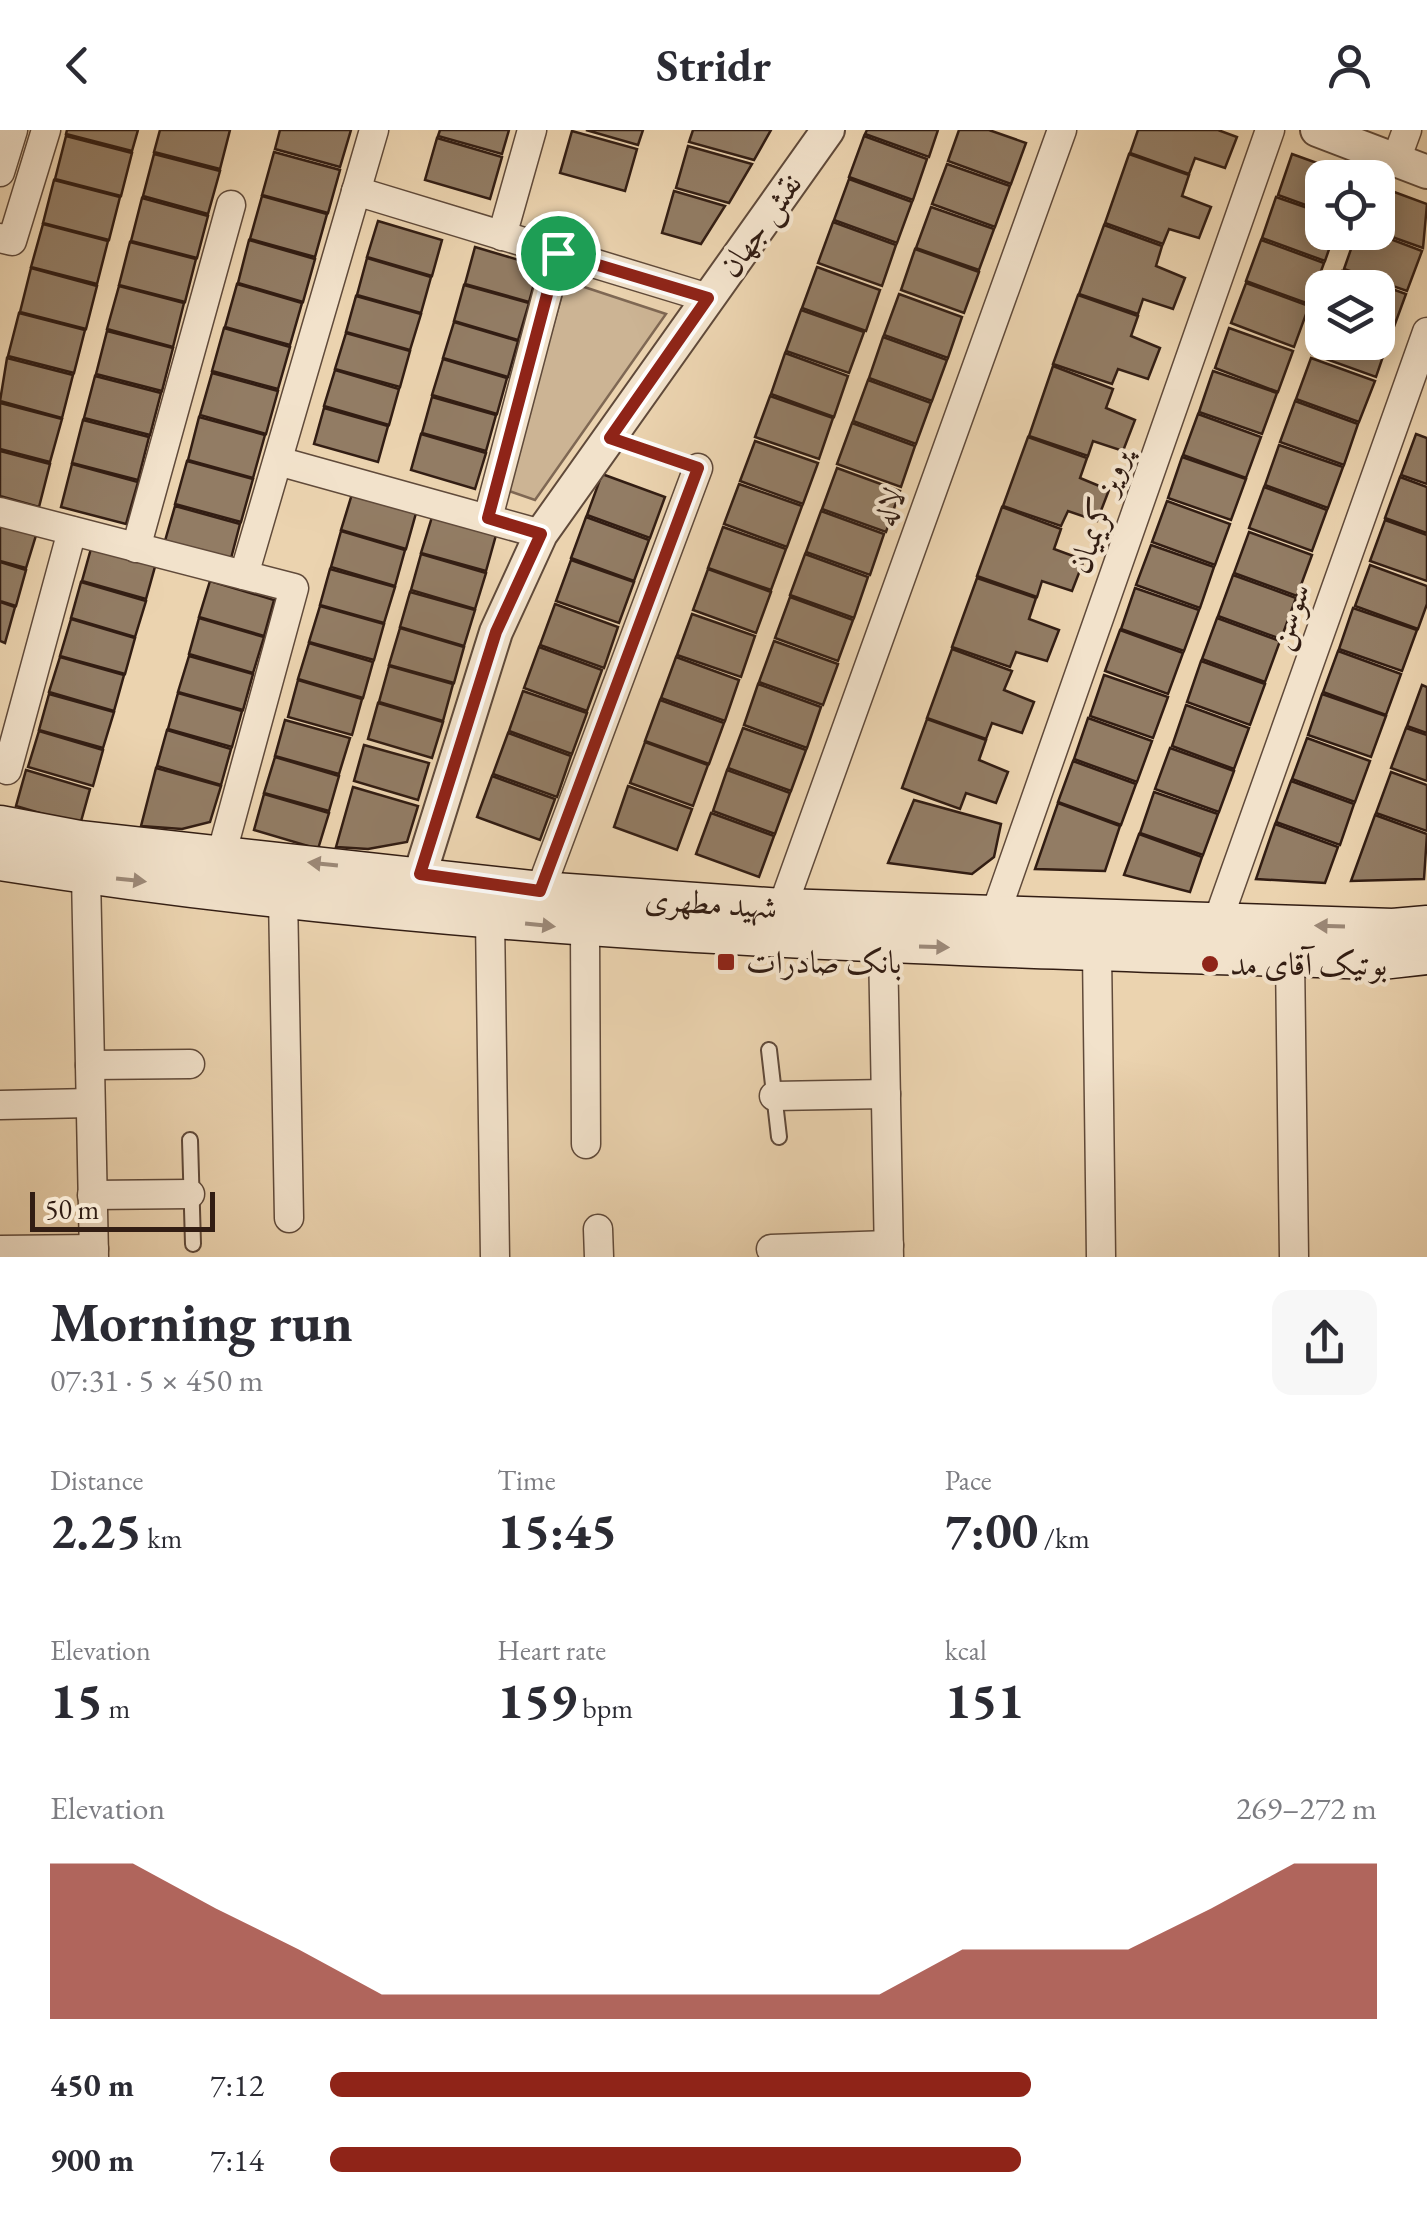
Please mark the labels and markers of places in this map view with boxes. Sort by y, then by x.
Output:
pin [516,211,601,296]
place label: بانک صادرات [746,941,902,983]
place label: بوتیک آقای مد [1230,943,1387,985]
marker: بانک صادرات [715,951,737,973]
marker: بوتیک آقای مد [1199,953,1221,975]

